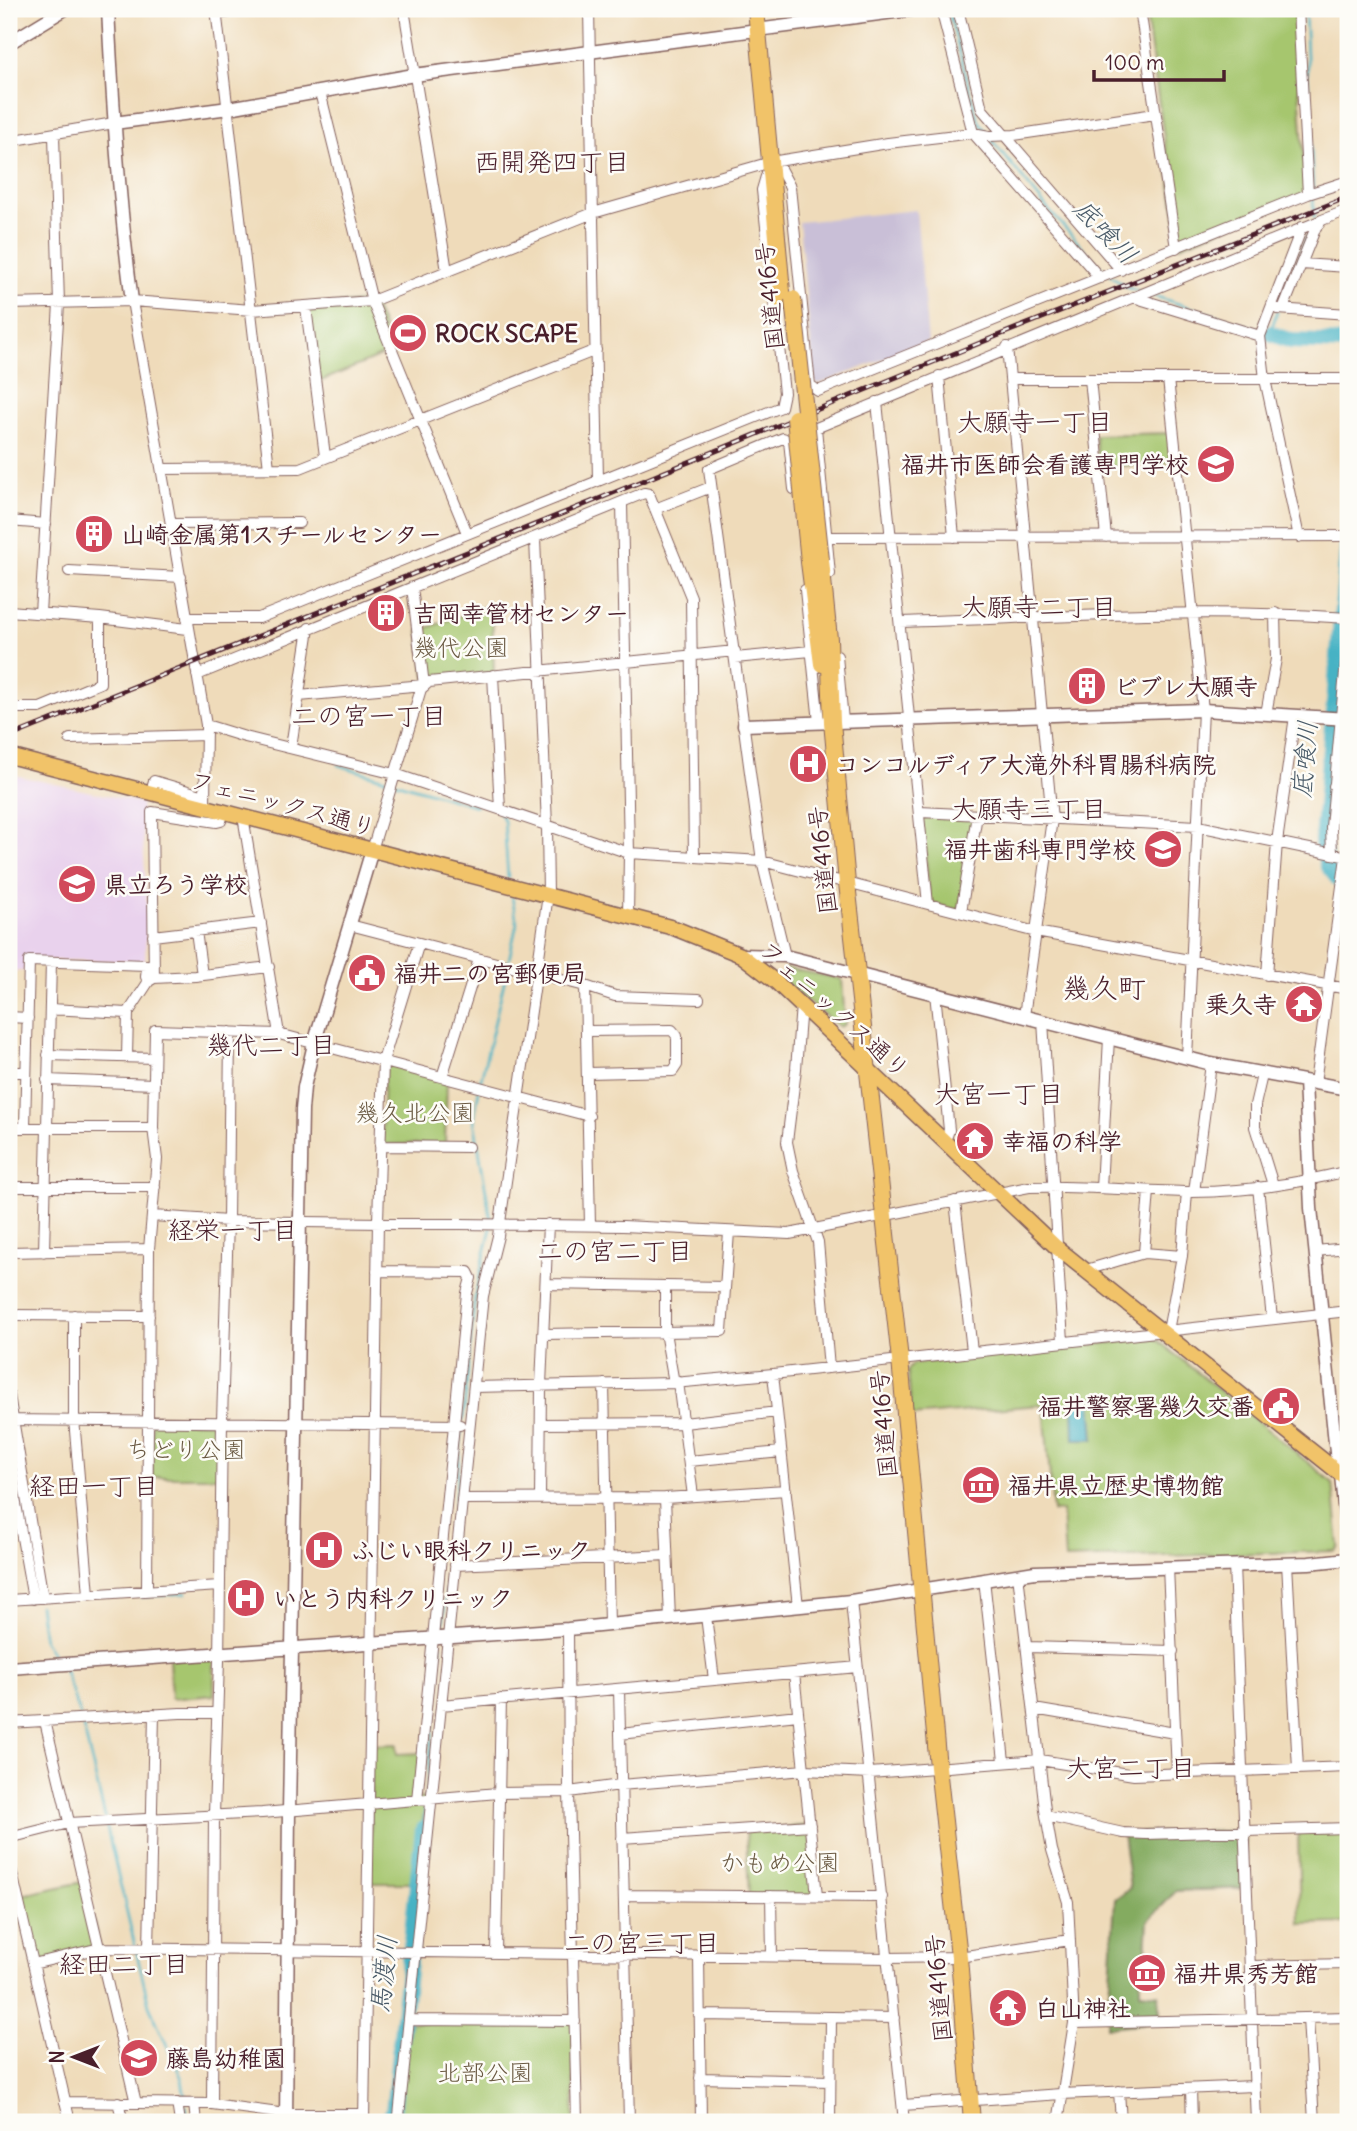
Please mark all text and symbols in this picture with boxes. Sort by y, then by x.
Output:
scale bar [1094,38,1224,82]
text: 100 m [1105,49,1164,76]
district label: 西開発四丁目 [474,145,630,178]
water label: 底喰川 [1067,191,1145,271]
street label: 国道416号 [748,240,790,352]
sports icon: ROCK SCAPE [387,312,429,354]
place label: ROCK SCAPE [435,318,578,348]
district label: 大願寺一丁目 [957,405,1113,438]
school or university icon: 福井市医師会看護専門学校 [1195,443,1237,485]
place label: 福井市医師会看護専門学校 [901,449,1189,479]
building icon: 山崎金属第1スチールセンター [73,513,115,555]
place label: 山崎金属第1スチールセンター [121,519,442,549]
district label: 大願寺二丁目 [961,590,1117,623]
building icon: 吉岡幸管材センター [365,592,407,634]
place label: 吉岡幸管材センター [413,598,629,628]
park label: 幾代公園 [413,632,509,662]
building icon: ビブレ大願寺 [1066,665,1108,707]
place label: ビブレ大願寺 [1114,671,1258,701]
district label: 二の宮一丁目 [291,699,447,732]
water label: 底喰川 [1284,719,1324,799]
hospital icon: コンコルディア大滝外科胃腸科病院 [787,743,829,785]
place label: コンコルディア大滝外科胃腸科病院 [835,749,1216,779]
street label: フェニックス通り [187,764,379,842]
district label: 大願寺三丁目 [951,792,1107,825]
street label: 国道416号 [801,804,843,916]
school or university icon: 福井歯科専門学校 [1142,828,1184,870]
place label: 福井歯科専門学校 [944,834,1136,864]
school or university icon: 県立ろう学校 [56,863,98,905]
place label: 県立ろう学校 [104,869,248,899]
street label: フェニックス通り [754,934,916,1084]
public building icon: 福井二の宮郵便局 [346,952,388,994]
place label: 福井二の宮郵便局 [394,958,586,988]
district label: 幾久町 [1062,970,1146,1006]
temple icon: 乗久寺 [1283,983,1325,1025]
place label: 乗久寺 [1205,989,1277,1019]
district label: 幾代二丁目 [206,1028,336,1061]
district label: 大宮一丁目 [934,1077,1064,1110]
park label: 幾久北公園 [355,1097,475,1127]
temple icon: 幸福の科学 [954,1120,996,1162]
place label: 幸福の科学 [1002,1126,1122,1156]
district label: 経栄一丁目 [168,1213,298,1246]
district label: 二の宮二丁目 [537,1234,693,1267]
street label: 国道416号 [863,1368,903,1480]
public building icon: 福井警察署幾久交番 [1260,1385,1302,1427]
place label: 福井警察署幾久交番 [1038,1391,1254,1421]
park label: ちどり公園 [126,1434,246,1464]
museum icon: 福井県立歴史博物館 [960,1464,1002,1506]
district label: 経田一丁目 [29,1469,159,1502]
place label: 福井県立歴史博物館 [1008,1470,1224,1500]
hospital icon: ふじい眼科クリニック [303,1529,345,1571]
place label: ふじい眼科クリニック [351,1535,591,1565]
hospital icon: いとう内科クリニック [225,1577,267,1619]
place label: いとう内科クリニック [273,1583,513,1613]
district label: 大宮二丁目 [1066,1751,1196,1784]
park label: かもめ公園 [720,1847,840,1877]
district label: 二の宮三丁目 [564,1926,720,1959]
street label: 国道416号 [918,1932,958,2044]
water label: 馬渡川 [363,1933,403,2015]
district label: 経田二丁目 [59,1947,189,1980]
museum icon: 福井県秀芳館 [1126,1952,1168,1994]
place label: 福井県秀芳館 [1174,1958,1318,1988]
temple icon: 白山神社 [987,1987,1029,2029]
place label: 白山神社 [1035,1993,1131,2023]
north arrow [38,2022,108,2092]
school or university icon: 藤島幼稚園 [118,2037,160,2079]
place label: 藤島幼稚園 [166,2043,286,2073]
text: N [45,2050,69,2064]
park label: 北部公園 [437,2057,533,2087]

